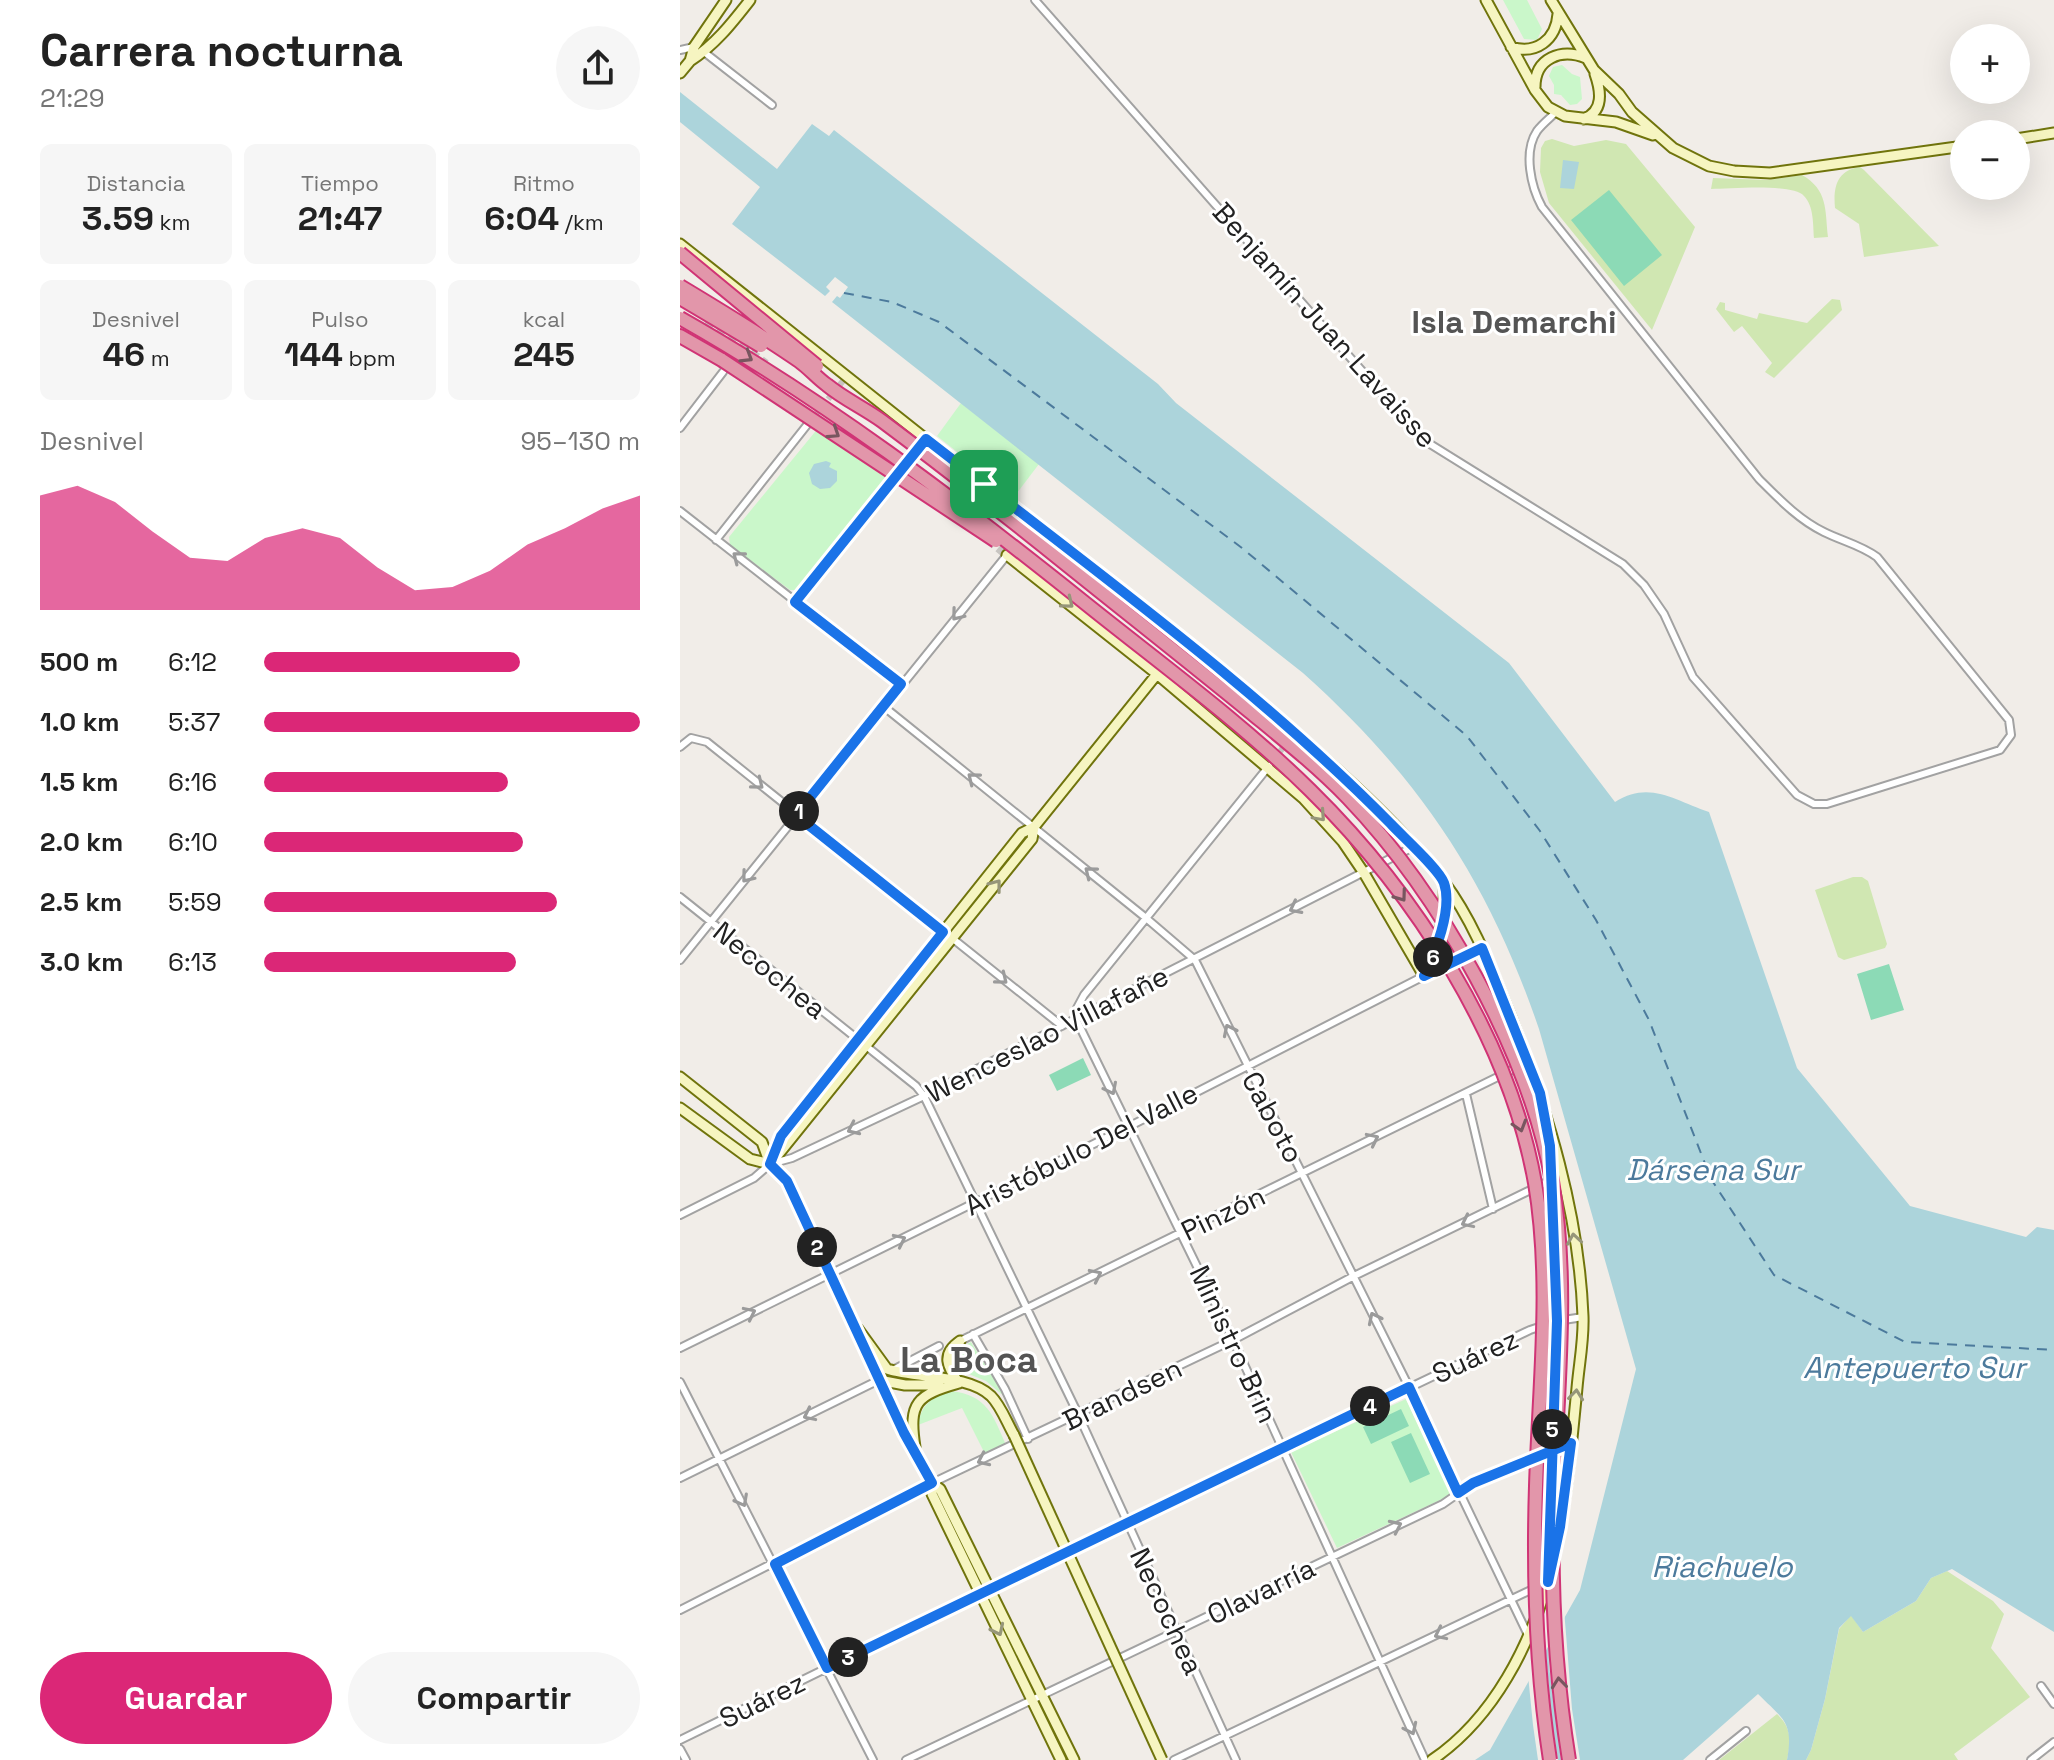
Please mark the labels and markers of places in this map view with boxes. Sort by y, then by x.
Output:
pin [950,450,1018,518]
pin: 1 [779,791,819,831]
pin: 6 [1413,937,1453,977]
pin: 2 [797,1227,837,1267]
pin: 4 [1350,1386,1390,1426]
pin: 5 [1532,1409,1572,1449]
pin: 3 [828,1637,868,1677]

